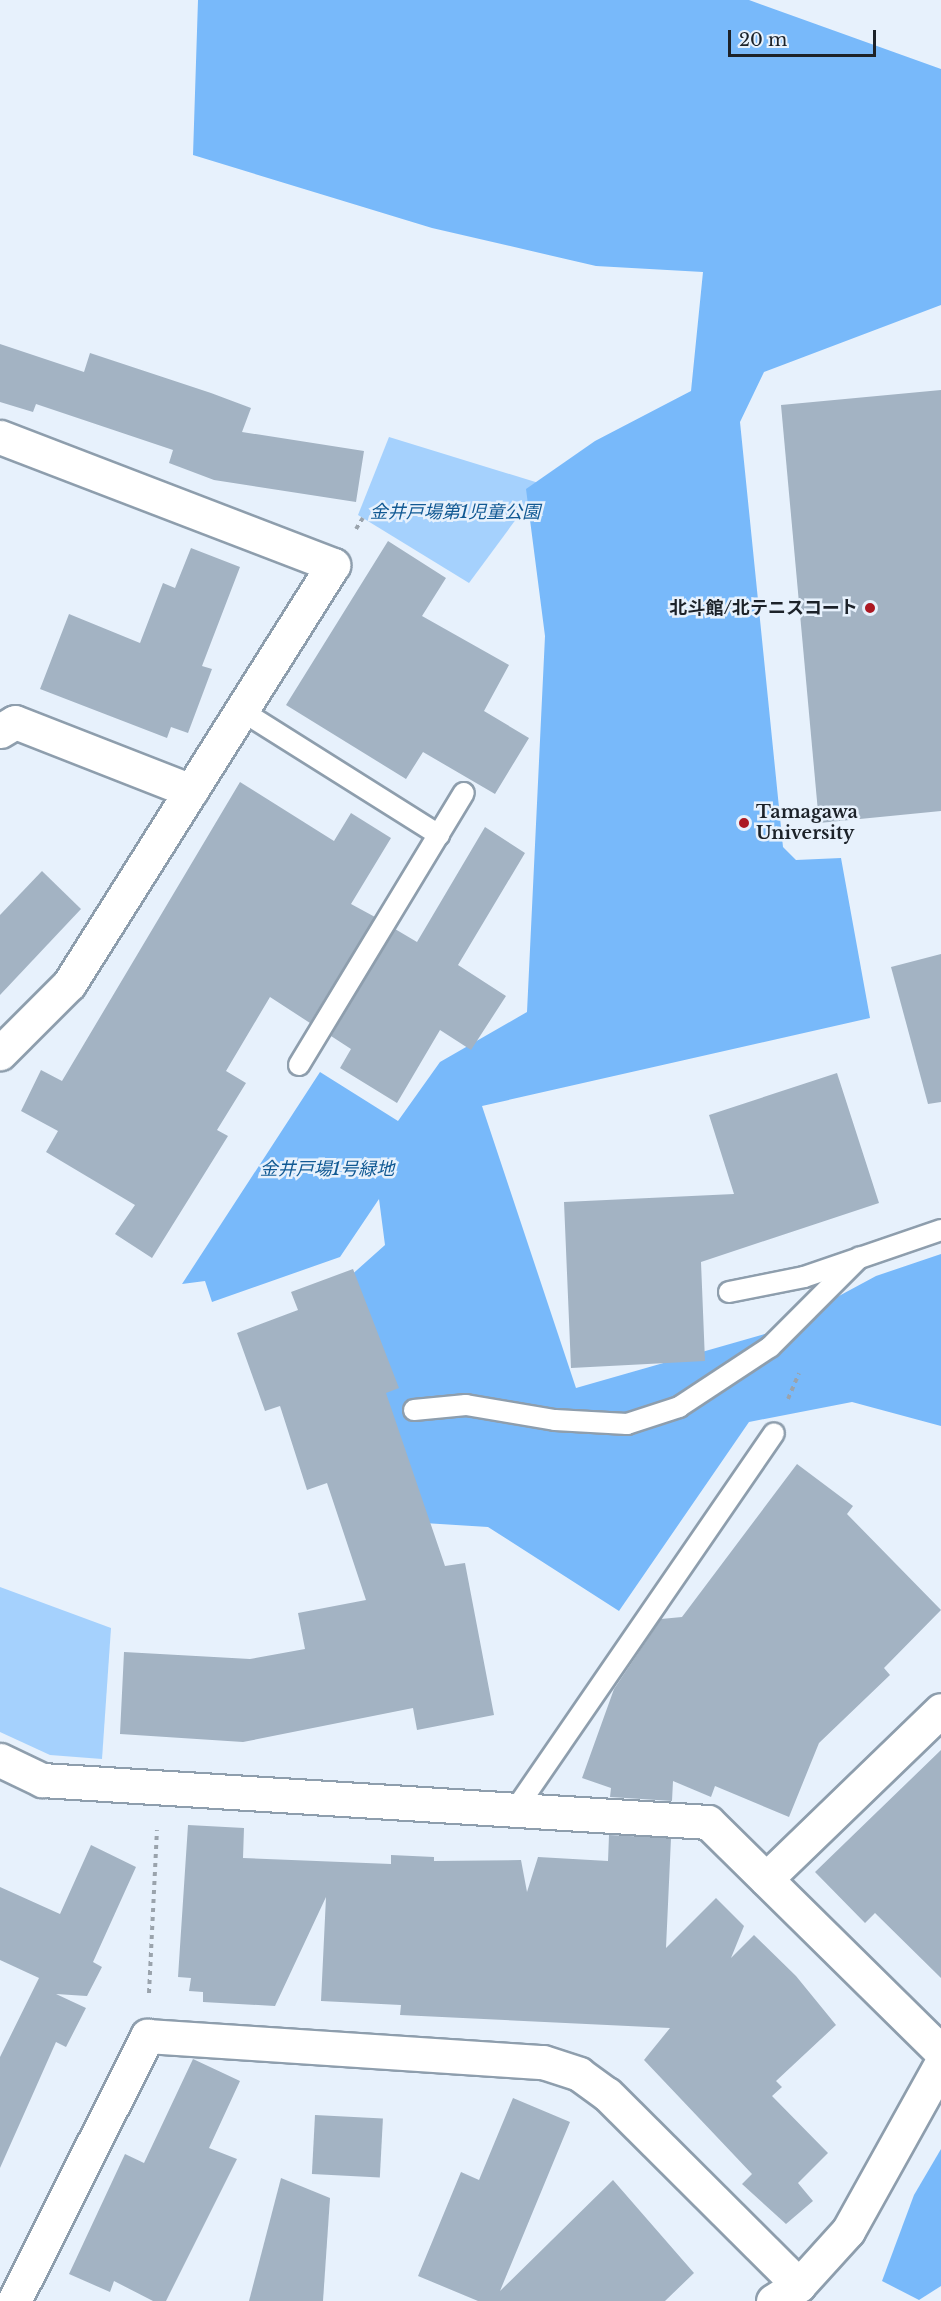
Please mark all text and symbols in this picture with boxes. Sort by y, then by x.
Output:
scale bar [731,18,880,56]
text: 20 m [739,29,787,51]
park label: 金井戸場第1児童公園 [370,501,540,523]
place label: 北斗館/北テニスコート [669,597,858,619]
marker: 北斗館/北テニスコート [863,601,877,615]
place label: Tamagawa University [756,802,858,844]
marker: Tamagawa University [737,816,751,830]
park label: 金井戸場1号緑地 [260,1158,394,1180]

